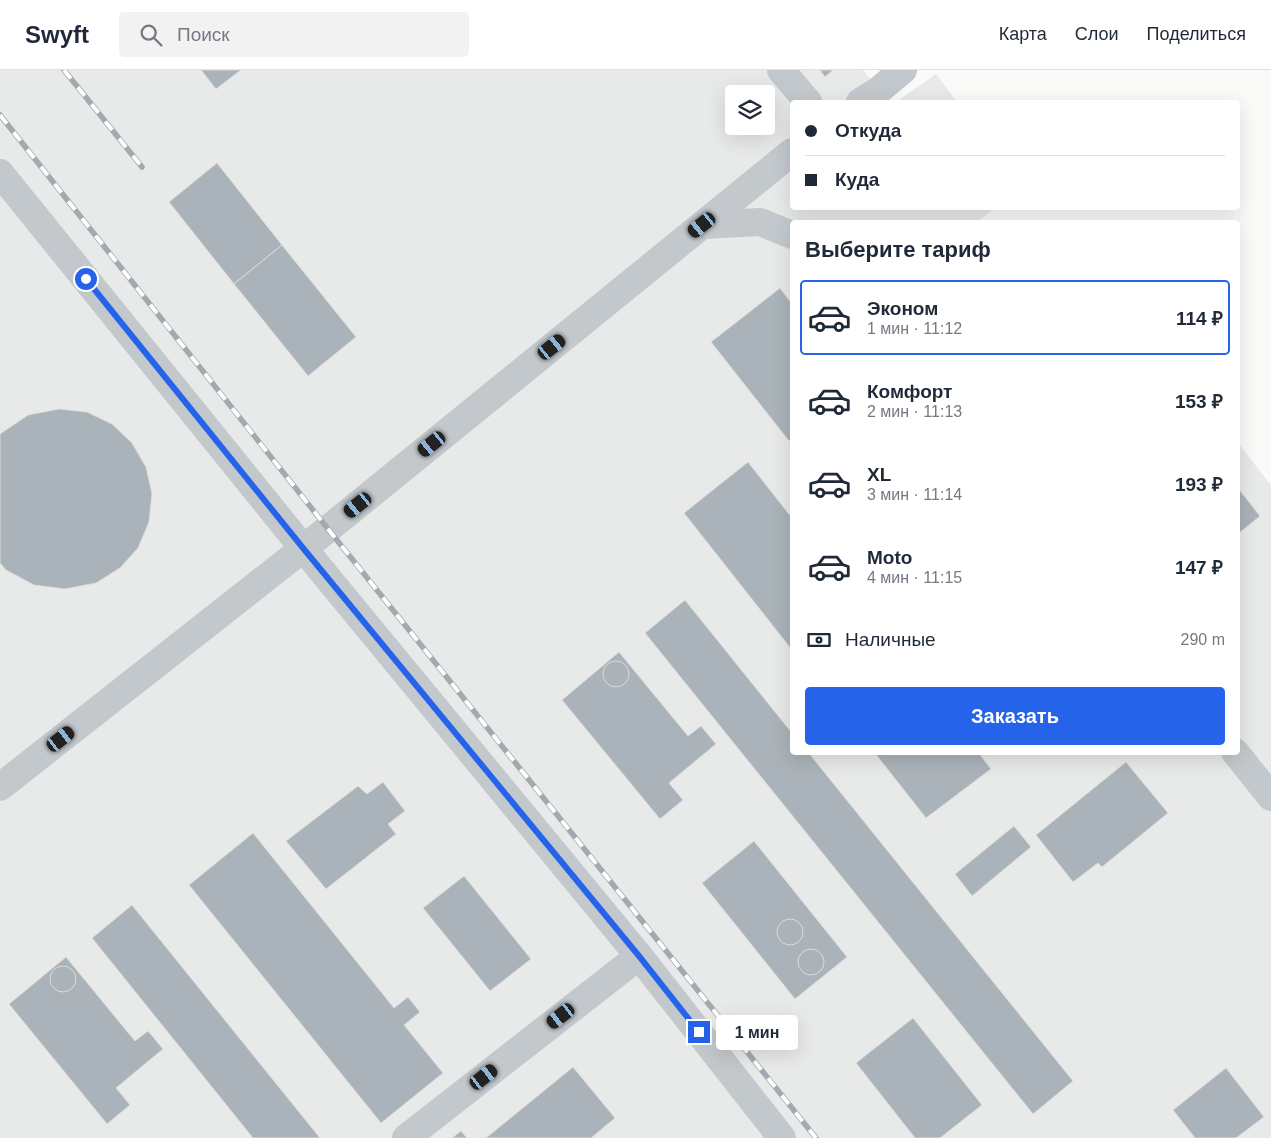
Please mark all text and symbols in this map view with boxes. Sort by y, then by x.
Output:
search box [119,12,469,57]
text: Swyft [25,21,89,48]
icon: search [137,21,165,49]
text: Поиск [177,24,230,45]
text: Карта [999,24,1047,44]
text: Слои [1075,24,1119,44]
text: Поделиться [1147,24,1246,44]
map controls [725,85,775,135]
button: layers [725,85,775,135]
text: Откуда [835,120,901,141]
text: Куда [835,169,879,190]
car [685,210,718,240]
text: Выберите тариф [805,237,991,262]
route start [75,268,97,290]
icon: car [807,295,852,340]
text: Эконом [867,298,938,319]
text: 114 ₽ [1176,308,1223,329]
text: 1 мин · 11:12 [867,320,962,337]
car [535,332,568,362]
icon: car [807,378,852,423]
text: Комфорт [867,381,952,402]
text: 153 ₽ [1175,391,1223,412]
text: 2 мин · 11:13 [867,403,962,420]
car [415,429,448,459]
icon: car [807,461,852,506]
text: XL [867,464,891,485]
text: 193 ₽ [1175,474,1223,495]
text: 3 мин · 11:14 [867,486,962,503]
car [341,490,374,520]
icon: car [807,544,852,589]
text: Moto [867,547,912,568]
text: 147 ₽ [1175,557,1223,578]
text: 4 мин · 11:15 [867,569,962,586]
icon: cash [805,626,833,654]
text: Наличные [845,629,936,650]
text: 290 m [1181,631,1225,648]
button: Заказать [805,687,1225,745]
car [44,724,77,754]
car [544,1001,577,1031]
callout: 1 мин [716,1014,799,1050]
route end [688,1021,710,1043]
text: 1 мин [735,1024,779,1041]
car [467,1062,500,1092]

